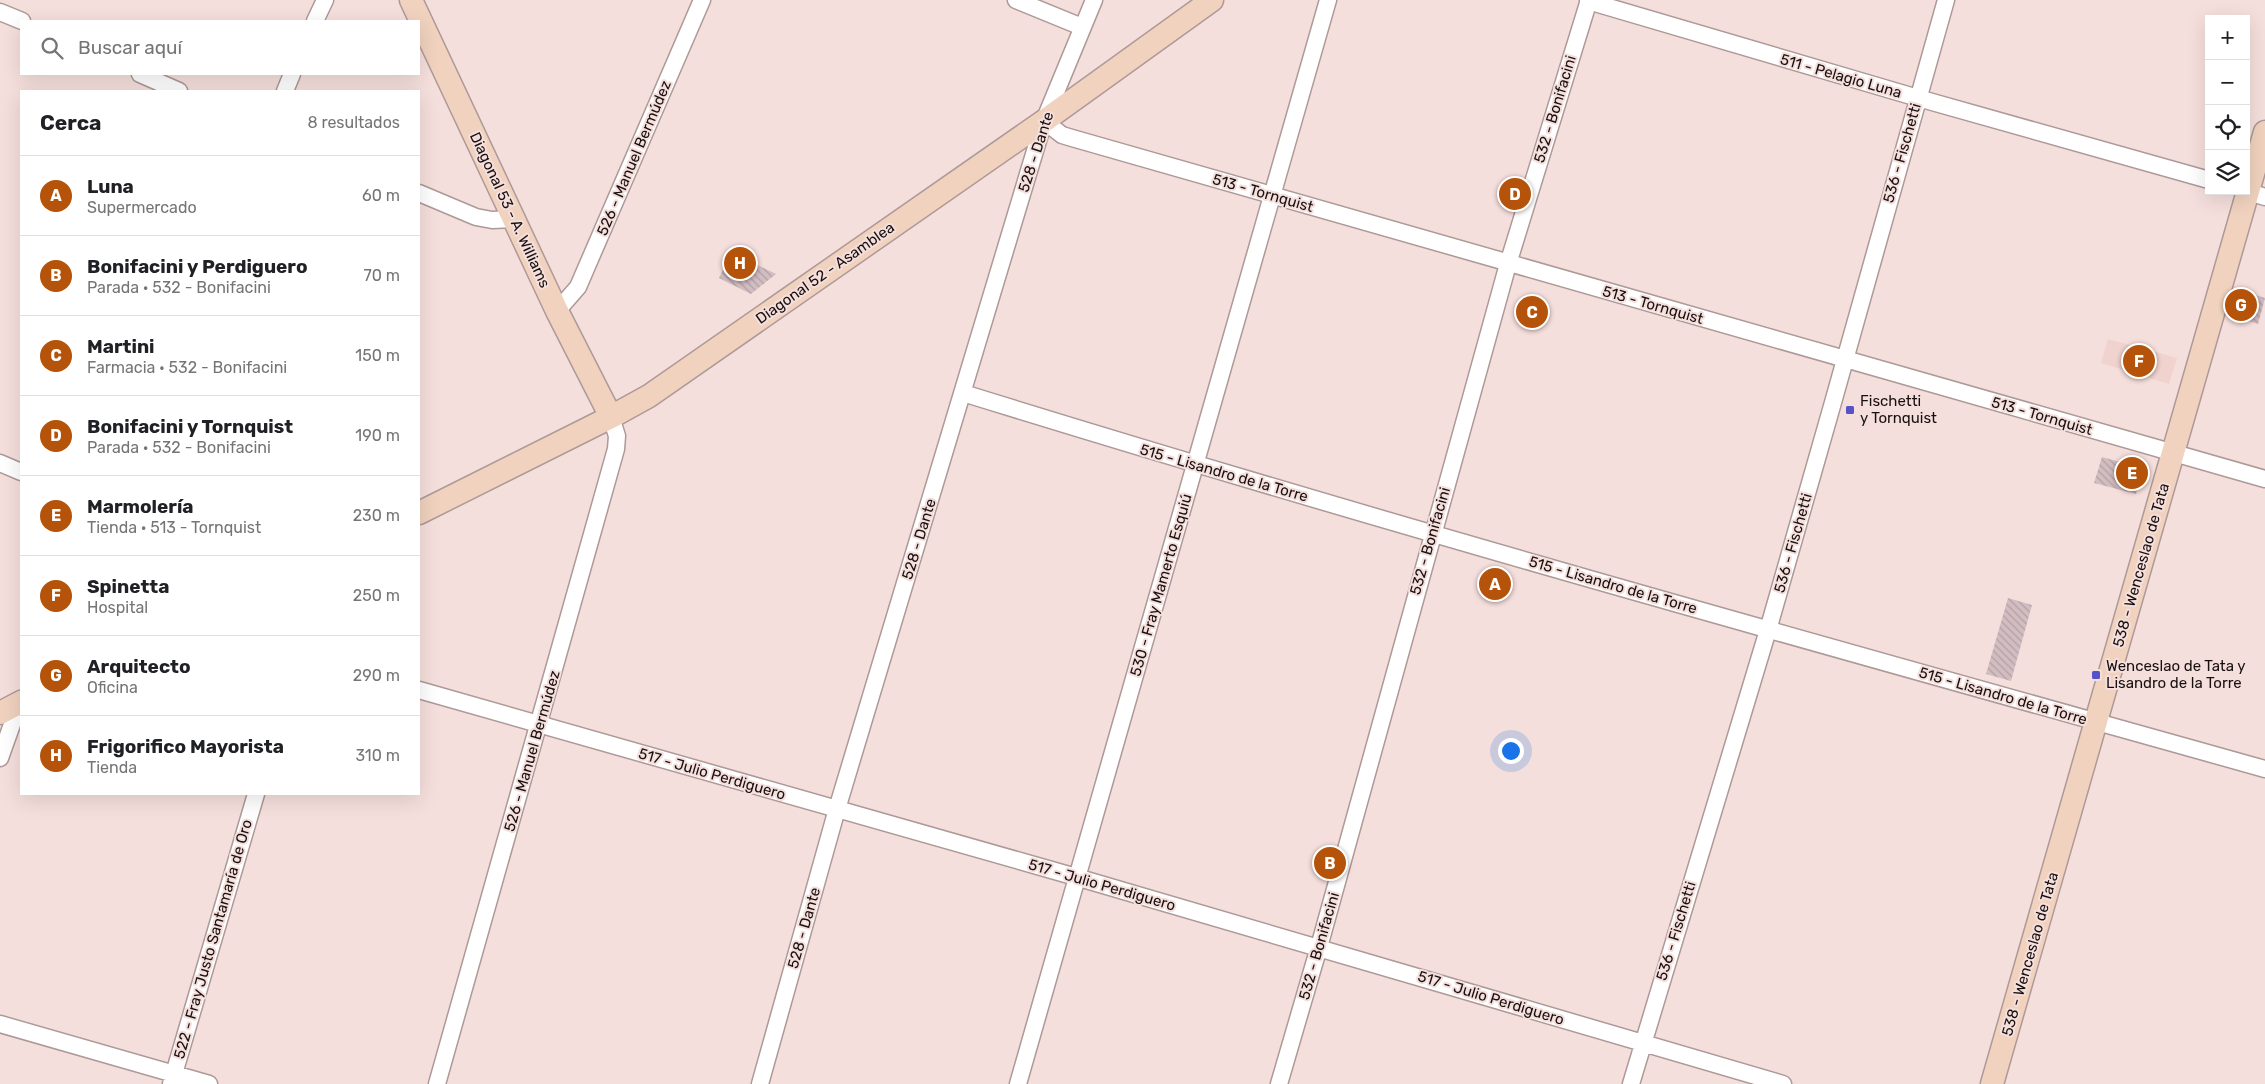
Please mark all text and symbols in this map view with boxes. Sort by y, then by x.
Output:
map controls [2205,15,2250,195]
button: + [2205,15,2250,60]
search box [20,20,420,75]
icon: search [38,34,66,62]
text: Buscar aquí [78,36,182,59]
street label: 511 - Pelagio Luna [1778,50,1904,102]
street label: 532 - Bonifacini [1530,53,1580,165]
button: − [2205,60,2250,105]
street label: 526 - Manuel Bermúdez [593,77,675,238]
street label: 536 - Fischetti [1879,101,1925,205]
button: locate [2205,105,2250,150]
street label: 528 - Dante [1015,109,1057,195]
text: Cerca [40,110,101,135]
text: 8 resultados [307,113,400,132]
street label: Diagonal 53 - A. Williams [466,129,554,291]
button: layers [2205,150,2250,195]
street label: 513 - Tornquist [1210,170,1316,216]
text: Luna [87,175,134,198]
pin: D [1499,175,1531,213]
text: A [50,186,62,205]
text: 60 m [362,186,400,205]
text: Supermercado [87,198,197,217]
street label: Diagonal 52 - Asamblea [752,218,898,328]
pin: H [724,244,756,282]
text: Bonifacini y Perdiguero [87,255,308,278]
text: B [50,266,62,285]
text: 70 m [363,266,400,285]
text: Parada · 532 - Bonifacini [87,278,271,297]
street label: 513 - Tornquist [1600,282,1706,328]
pin: G [2225,286,2257,324]
pin: C [1516,293,1548,331]
text: Martini [87,335,155,358]
pin: F [2123,342,2155,380]
text: C [50,346,62,365]
text: 150 m [355,346,400,365]
text: Farmacia · 532 - Bonifacini [87,358,287,377]
place label: Fischetti y Tornquist [1860,392,1937,427]
street label: 513 - Tornquist [1989,393,2095,439]
marker: Fischetti y Tornquist [1844,404,1856,416]
text: Bonifacini y Tornquist [87,415,293,438]
text: D [50,426,62,445]
text: 190 m [355,426,400,445]
text: Parada · 532 - Bonifacini [87,438,271,457]
street label: 515 - Lisandro de la Torre [1138,440,1310,506]
pin: E [2116,454,2148,492]
street label: 538 - Wenceslao de Tata [2109,481,2173,649]
street label: 532 - Bonifacini [1406,485,1454,597]
street label: 536 - Fischetti [1770,491,1816,595]
street label: 530 - Fray Mamerto Esquiú [1126,492,1196,678]
text: Marmolería [87,495,194,518]
street label: 528 - Dante [898,496,940,582]
text: E [51,506,61,525]
text: 230 m [353,506,400,525]
text: Tienda · 513 - Tornquist [87,518,261,537]
street label: 515 - Lisandro de la Torre [1527,552,1699,618]
pin: A [1479,565,1511,603]
text: Spinetta [87,575,169,598]
text: F [51,586,61,605]
text: 250 m [353,586,400,605]
text: Hospital [87,598,148,617]
text: Arquitecto [87,655,191,678]
place label: Wenceslao de Tata y Lisandro de la Torre [2106,657,2246,692]
street label: 515 - Lisandro de la Torre [1917,663,2089,729]
text: G [50,666,62,685]
text: 290 m [353,666,400,685]
street label: 526 - Manuel Bermúdez [500,668,564,834]
marker: Wenceslao de Tata y Lisandro de la Torre [2090,669,2102,681]
text: Oficina [87,678,138,697]
text: Frigorifico Mayorista [87,735,284,758]
your location [1498,738,1524,764]
street label: 517 - Julio Perdiguero [636,744,788,804]
text: H [50,746,62,765]
text: 310 m [356,746,400,765]
text: Tienda [87,758,137,777]
street label: 522 - Fray Justo Santamaría de Oro [170,817,256,1061]
pin: B [1314,844,1346,882]
street label: 517 - Julio Perdiguero [1026,855,1178,915]
street label: 538 - Wenceslao de Tata [1998,870,2062,1038]
street label: 536 - Fischetti [1652,879,1700,983]
street label: 528 - Dante [784,885,824,971]
street label: 532 - Bonifacini [1295,890,1343,1002]
street label: 517 - Julio Perdiguero [1416,967,1566,1029]

